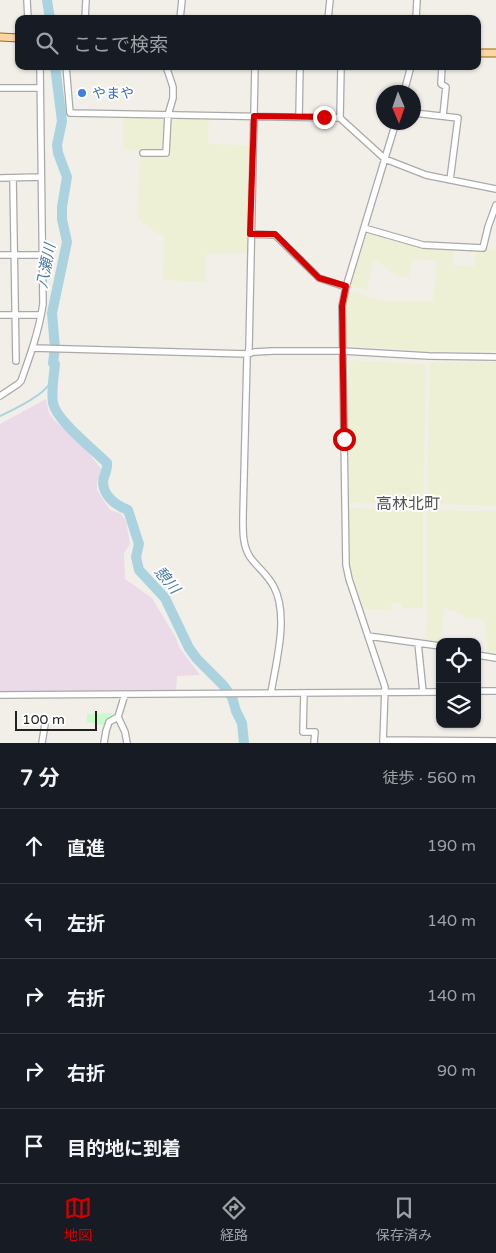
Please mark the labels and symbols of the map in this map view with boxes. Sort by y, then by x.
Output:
place label: やまや [92,85,134,102]
north arrow [376,85,421,130]
marker: やまや [76,87,88,99]
route end [313,106,336,129]
water label: 八瀬川 [33,240,60,290]
route start [333,428,356,451]
district label: 高林北町 [376,494,440,514]
water label: 憩川 [150,563,185,599]
scale bar [15,708,98,731]

